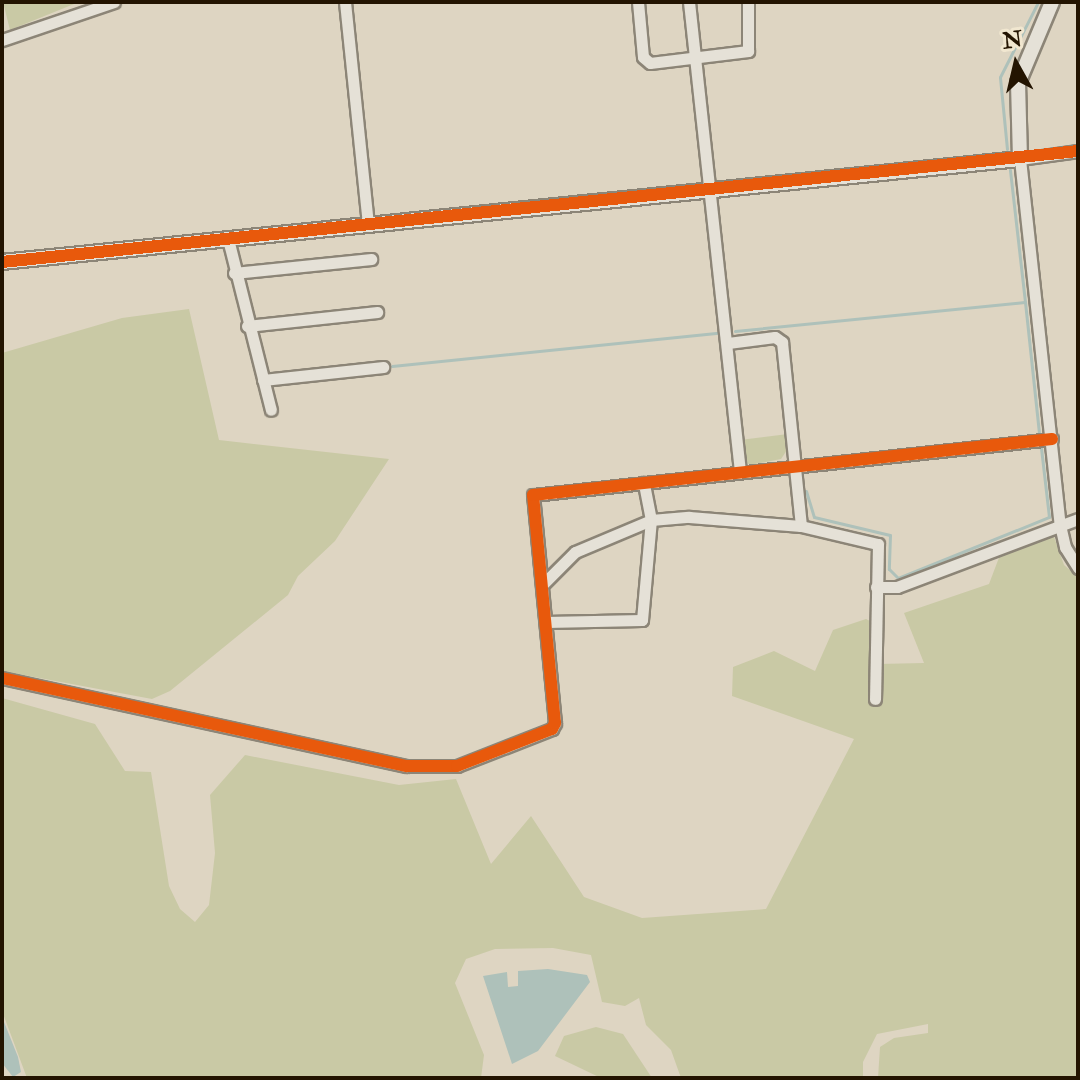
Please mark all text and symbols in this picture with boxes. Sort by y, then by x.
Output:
north arrow [976,24,1056,104]
text: N [1001,25,1024,55]

